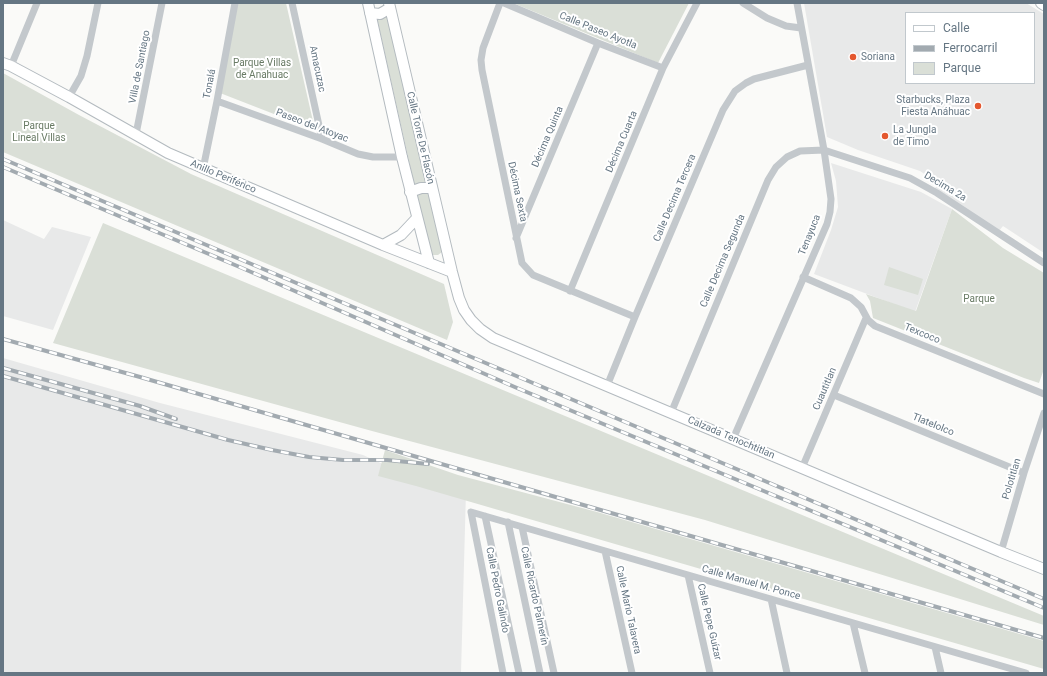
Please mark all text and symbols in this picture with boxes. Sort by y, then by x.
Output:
street label: Calle Paseo Ayotla [557,10,639,52]
legend [905,12,1035,84]
text: Calle [943,21,970,35]
street label: Villa de Santiago [127,29,153,105]
text: Ferrocarril [943,41,998,55]
street label: Amacuzac [306,45,328,93]
place label: Soriana [861,51,895,63]
marker: Soriana [848,52,858,62]
park label: Parque Villas de Anahuac [233,57,291,80]
text: Parque [943,61,981,75]
street label: Tonalá [201,68,219,100]
street label: Calle Torre De Flacón [404,91,436,185]
place label: Starbucks, Plaza Fiesta Anáhuac [896,94,970,118]
marker: Starbucks, Plaza Fiesta Anáhuac [973,101,983,111]
street label: Décima Quinta [530,105,566,169]
street label: Paseo del Atoyac [274,107,350,145]
street label: Décima Cuarta [604,109,640,175]
park label: Parque Lineal Villas [12,120,66,144]
place label: La Jungla de Timo [893,124,936,148]
marker: La Jungla de Timo [880,131,890,141]
street label: Calle Decima Tercera [651,152,699,244]
street label: Anillo Periférico [188,158,258,196]
street label: Décima Sexta [505,161,529,223]
street label: Decima 2a [922,170,968,204]
street label: Calle Decima Segunda [698,213,748,309]
street label: Tenayuca [796,213,824,257]
park label: Parque [963,293,995,305]
street label: Texcoco [902,321,942,347]
street label: Cuautitlan [811,366,839,412]
street label: Tlatelolco [910,411,956,439]
street label: Calzada Tenochtitlan [686,414,776,462]
street label: Polotitlan [1000,457,1024,501]
street label: Calle Pedro Galindo [483,546,511,634]
street label: Calle Ricardo Palmerín [518,546,550,646]
street label: Calle Manuel M. Ponce [700,563,802,603]
street label: Calle Mario Talavera [613,565,643,655]
street label: Calle Pepe Guízar [694,583,724,661]

